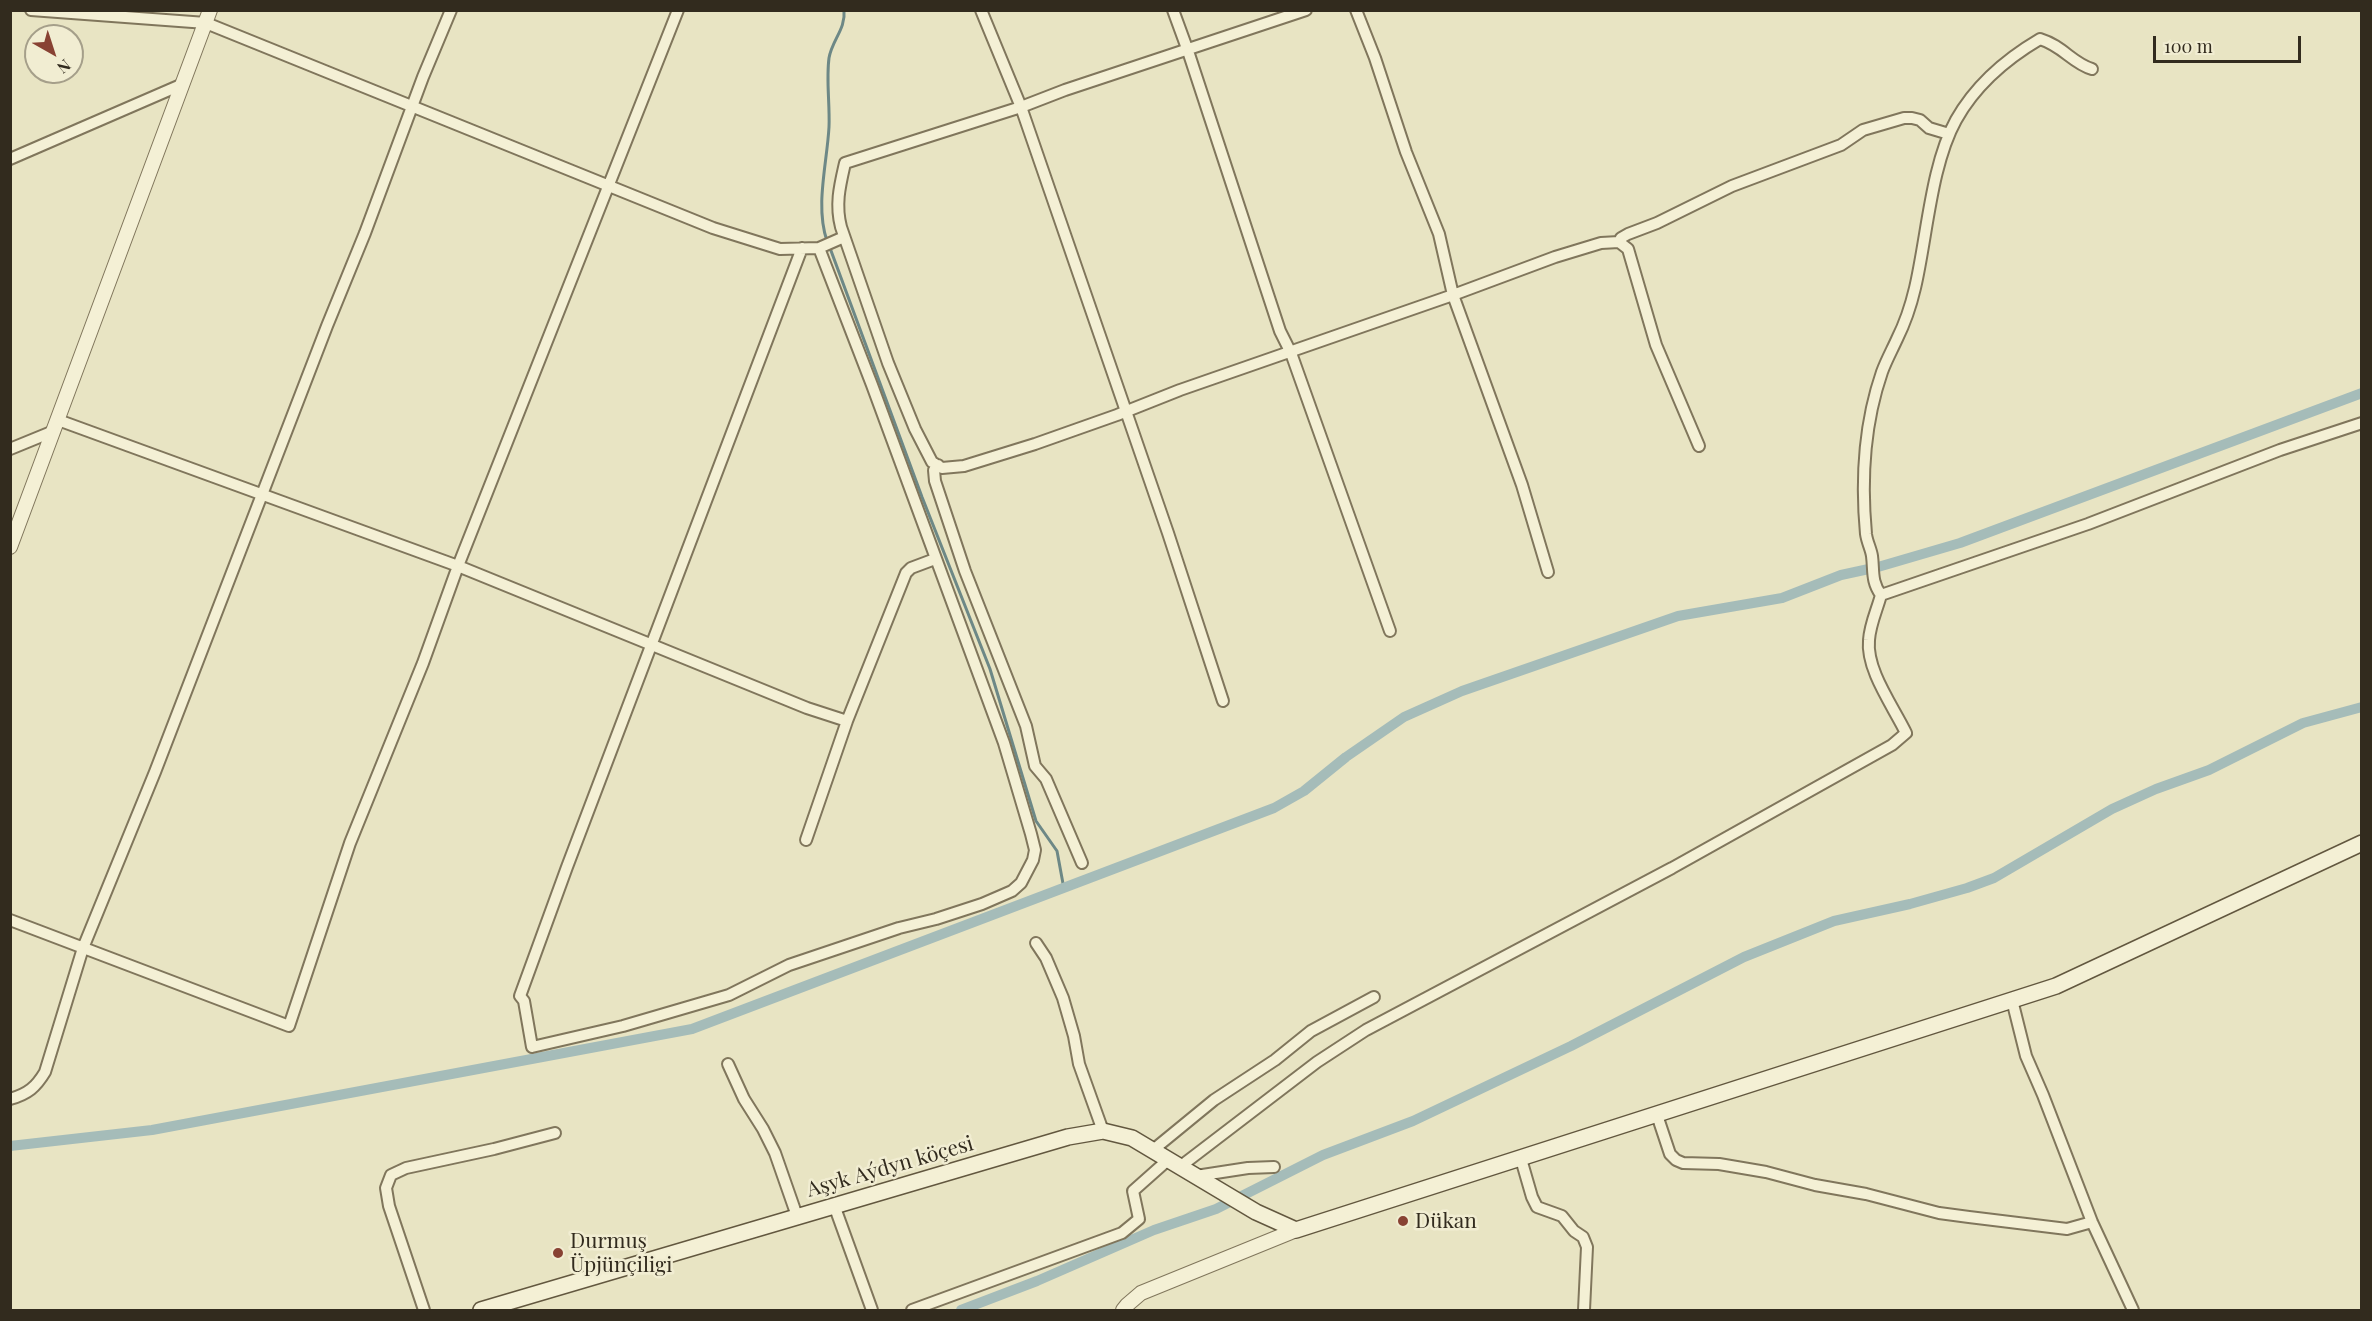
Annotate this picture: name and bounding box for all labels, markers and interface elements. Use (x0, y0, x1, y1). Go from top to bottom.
north arrow (24, 24, 84, 84)
scale bar (2156, 24, 2304, 62)
text: 100 m (2164, 34, 2213, 58)
text: N (53, 55, 75, 79)
street label: Aşyk Aýdyn köçesi (804, 1131, 976, 1203)
place label: Dükan (1415, 1208, 1477, 1234)
marker: Dükan (1396, 1214, 1410, 1228)
place label: Durmuş Üpjünçiligi (570, 1228, 672, 1278)
marker: Durmuş Üpjünçiligi (551, 1246, 565, 1260)

